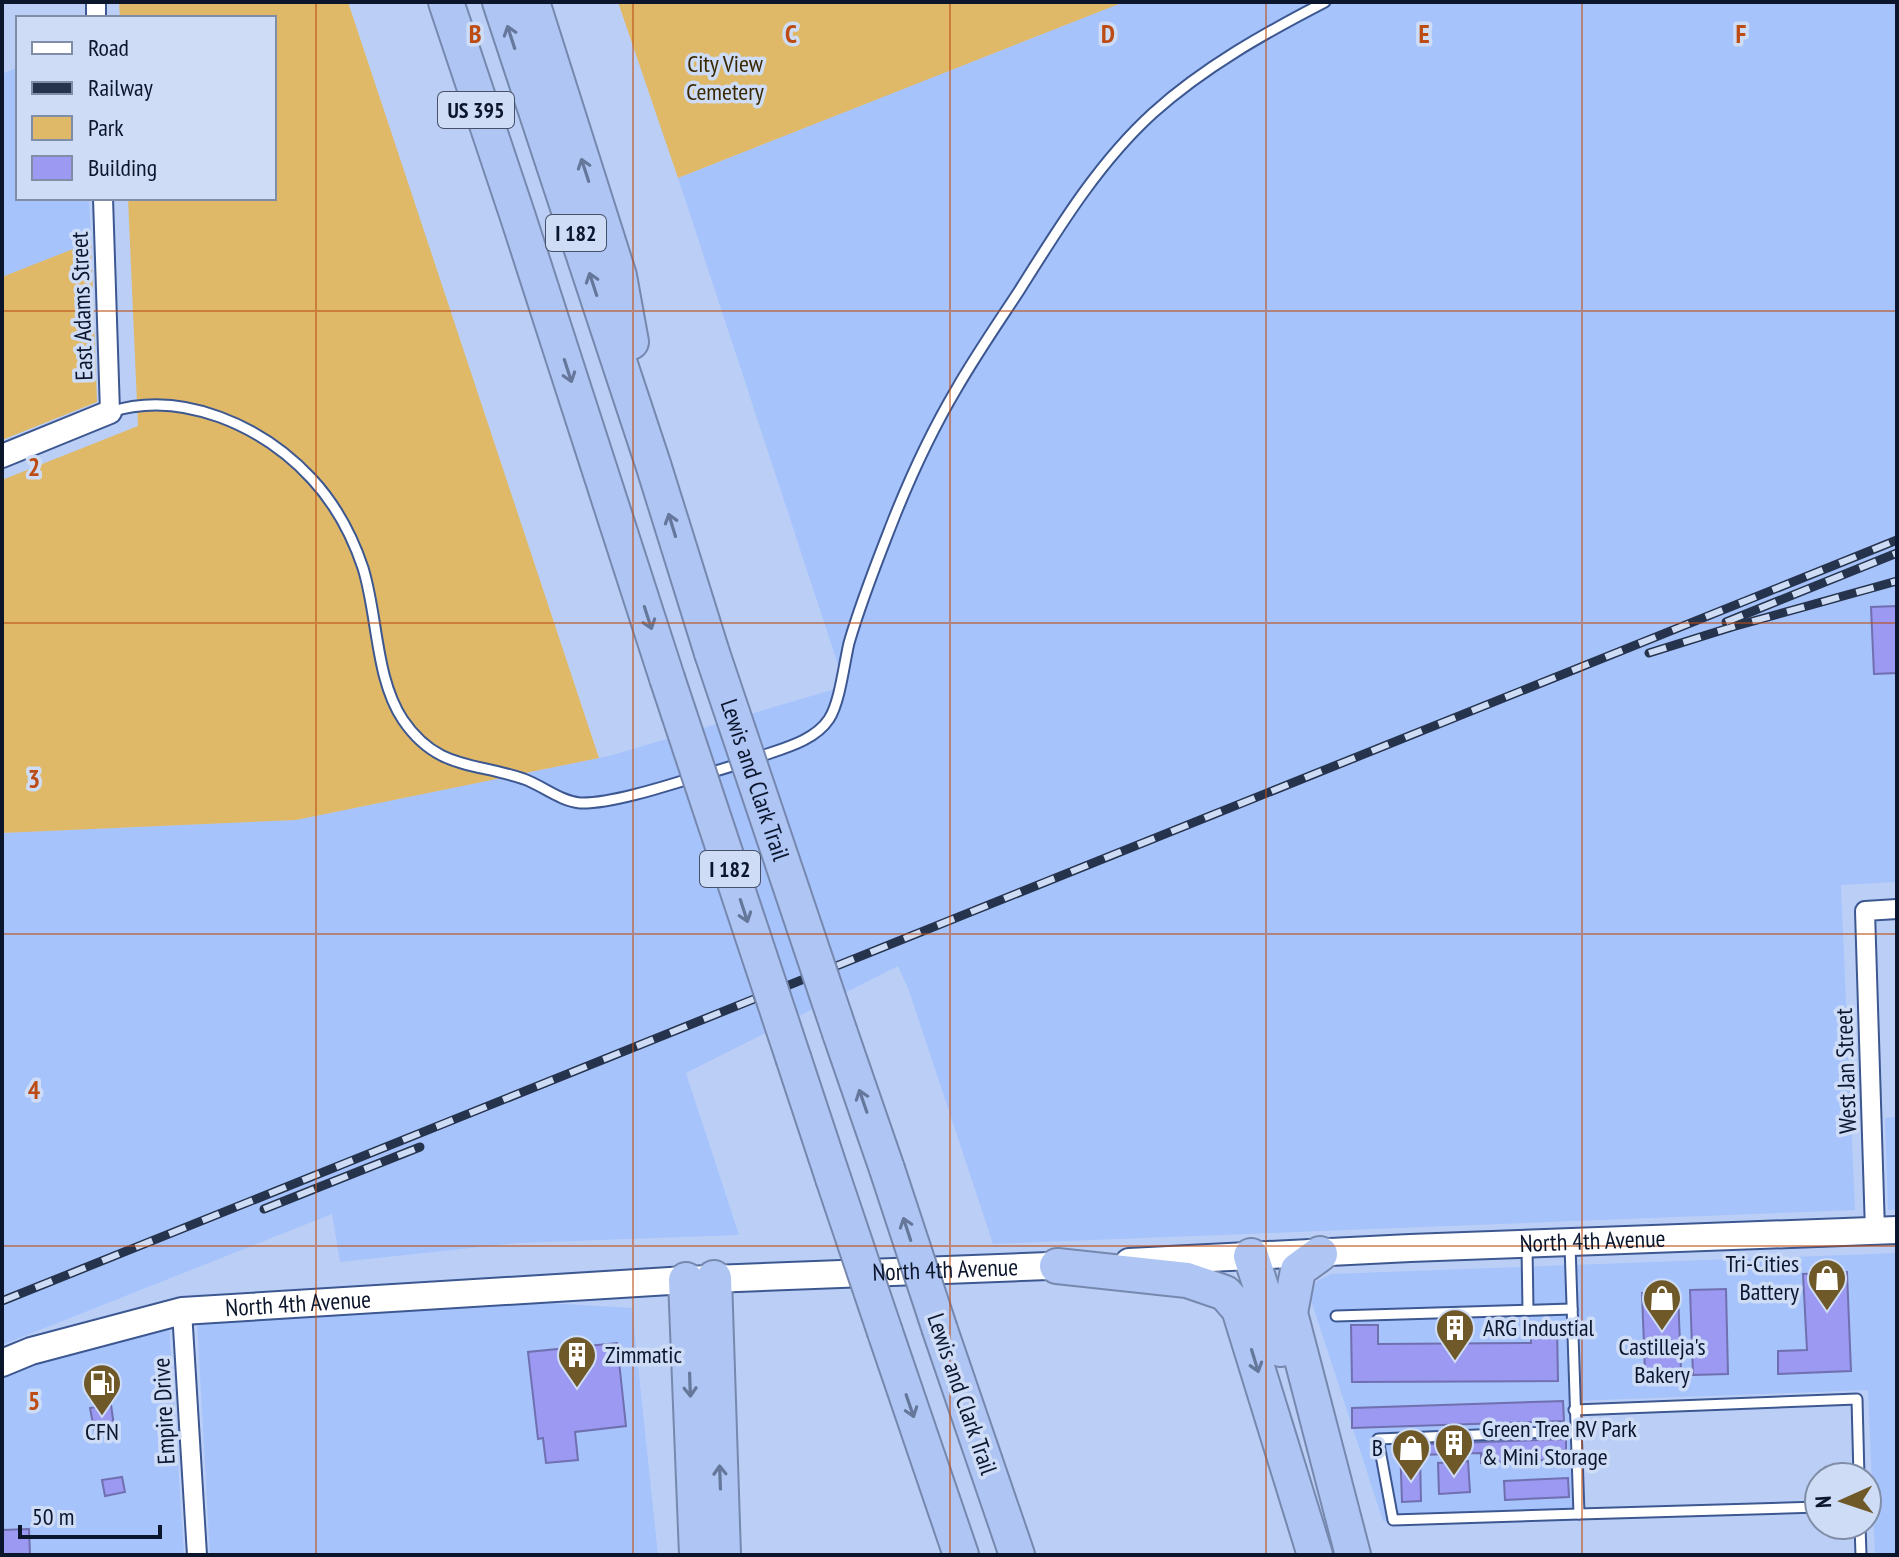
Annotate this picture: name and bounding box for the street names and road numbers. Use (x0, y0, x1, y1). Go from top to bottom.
road number: US 395 (438, 92, 514, 128)
road number: I 182 (546, 215, 606, 251)
street label: East Adams Street (63, 231, 100, 381)
street label: Lewis and Clark Trail (714, 695, 797, 865)
road number: I 182 (700, 851, 760, 887)
street label: West Jan Street (1828, 1007, 1863, 1134)
street label: North 4th Avenue (1519, 1223, 1666, 1259)
street label: North 4th Avenue (872, 1251, 1019, 1288)
street label: North 4th Avenue (224, 1283, 372, 1323)
street label: Lewis and Clark Trail (920, 1309, 1005, 1479)
street label: Empire Drive (145, 1357, 182, 1465)

